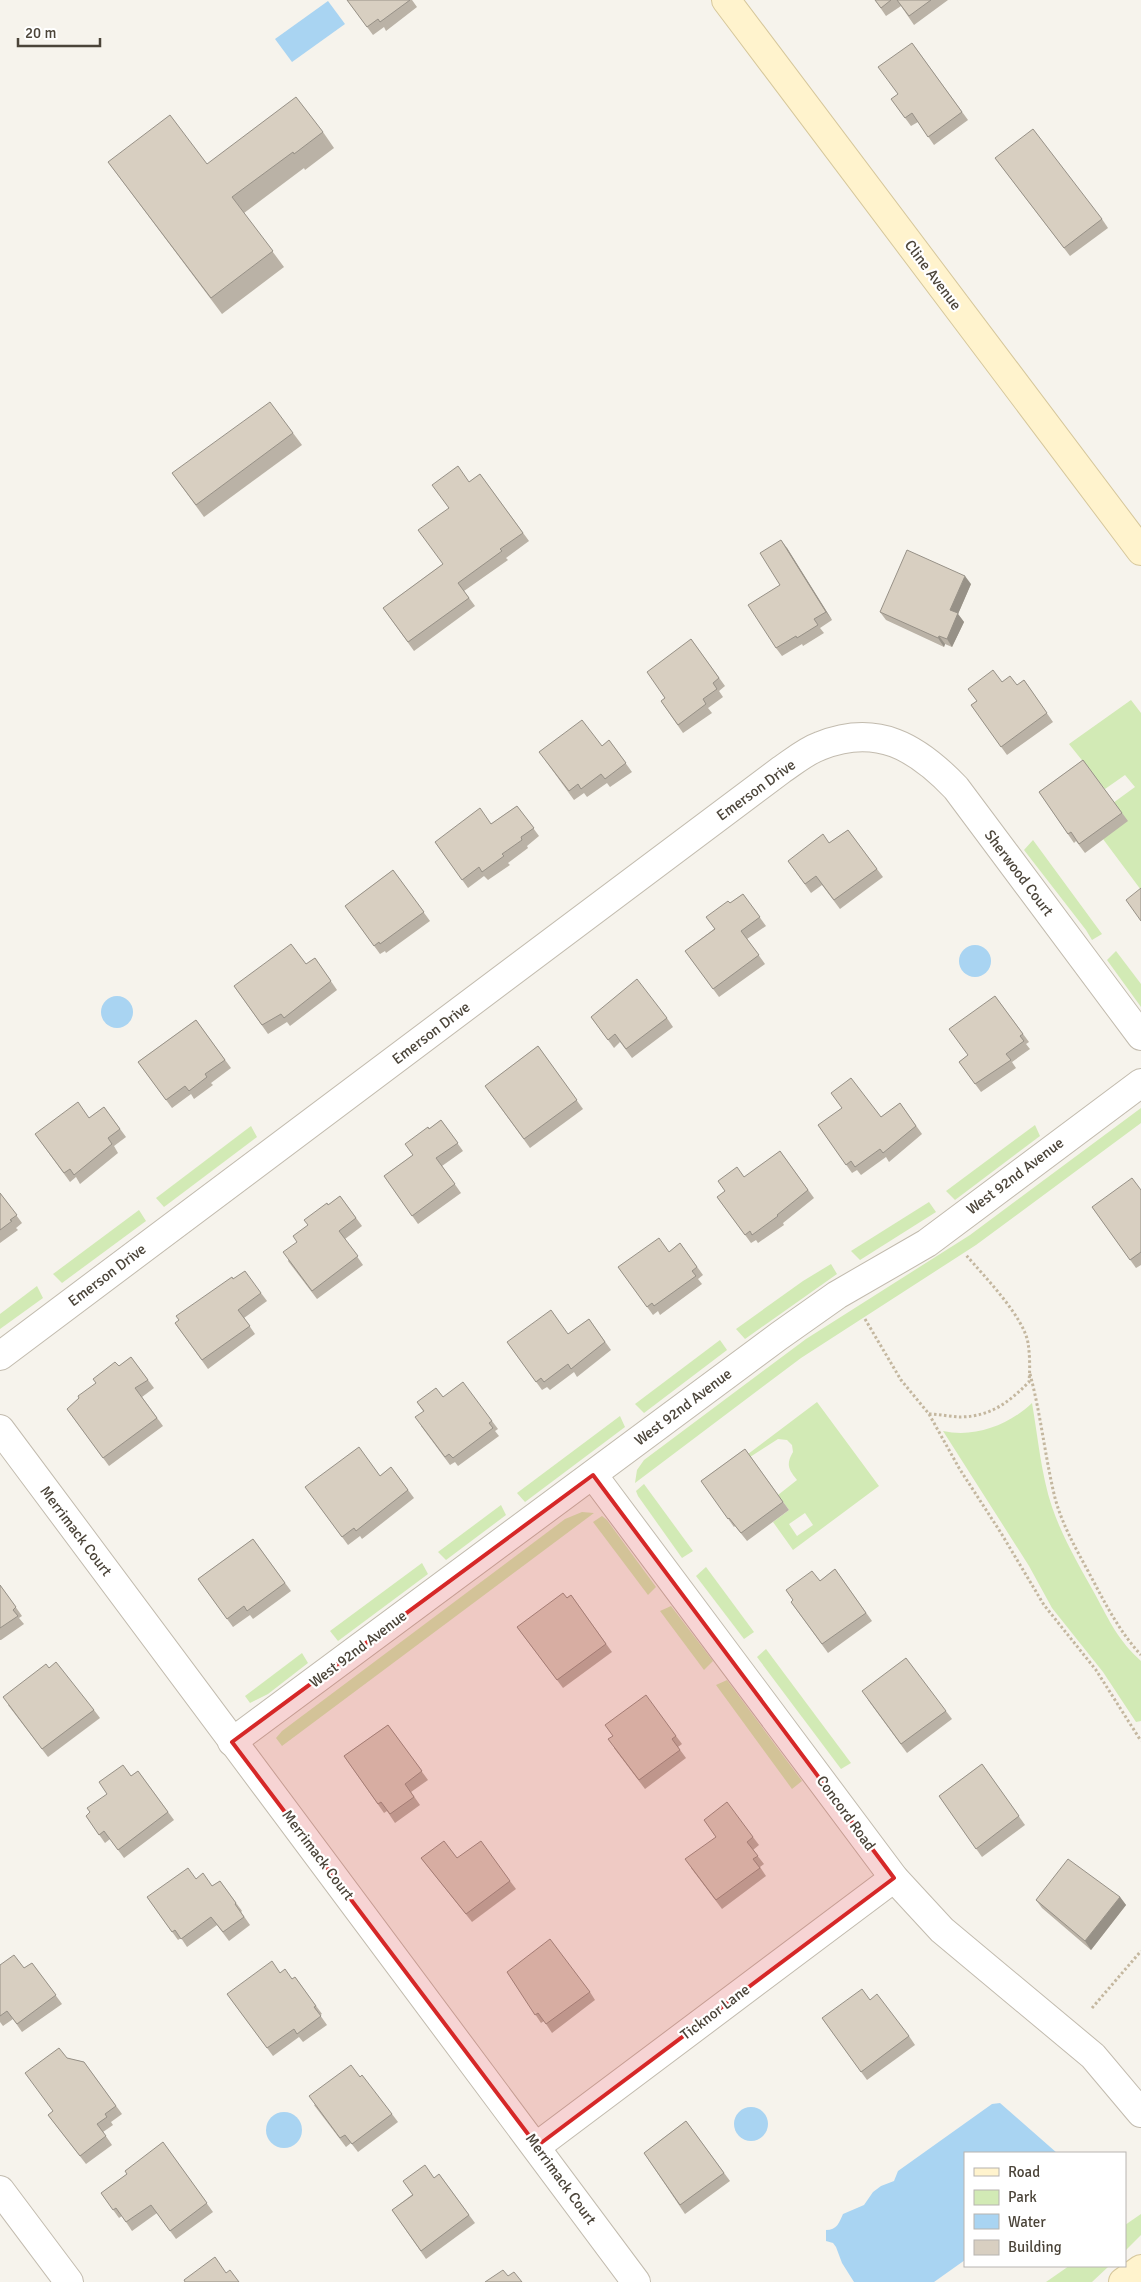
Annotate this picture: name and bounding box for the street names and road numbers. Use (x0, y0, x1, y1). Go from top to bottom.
street label: Cline Avenue (901, 236, 965, 314)
street label: Emerson Drive (713, 755, 799, 825)
street label: Sherwood Court (981, 826, 1057, 920)
street label: Emerson Drive (388, 998, 474, 1068)
street label: West 92nd Avenue (963, 1134, 1067, 1218)
street label: Emerson Drive (64, 1240, 150, 1310)
street label: West 92nd Avenue (631, 1365, 735, 1449)
street label: Merrimack Court (36, 1482, 116, 1580)
street label: West 92nd Avenue (306, 1607, 410, 1691)
street label: Concord Road (813, 1772, 879, 1854)
street label: Merrimack Court (278, 1806, 358, 1904)
street label: Ticknor Lane (677, 1980, 753, 2044)
street label: Merrimack Court (522, 2130, 600, 2228)

